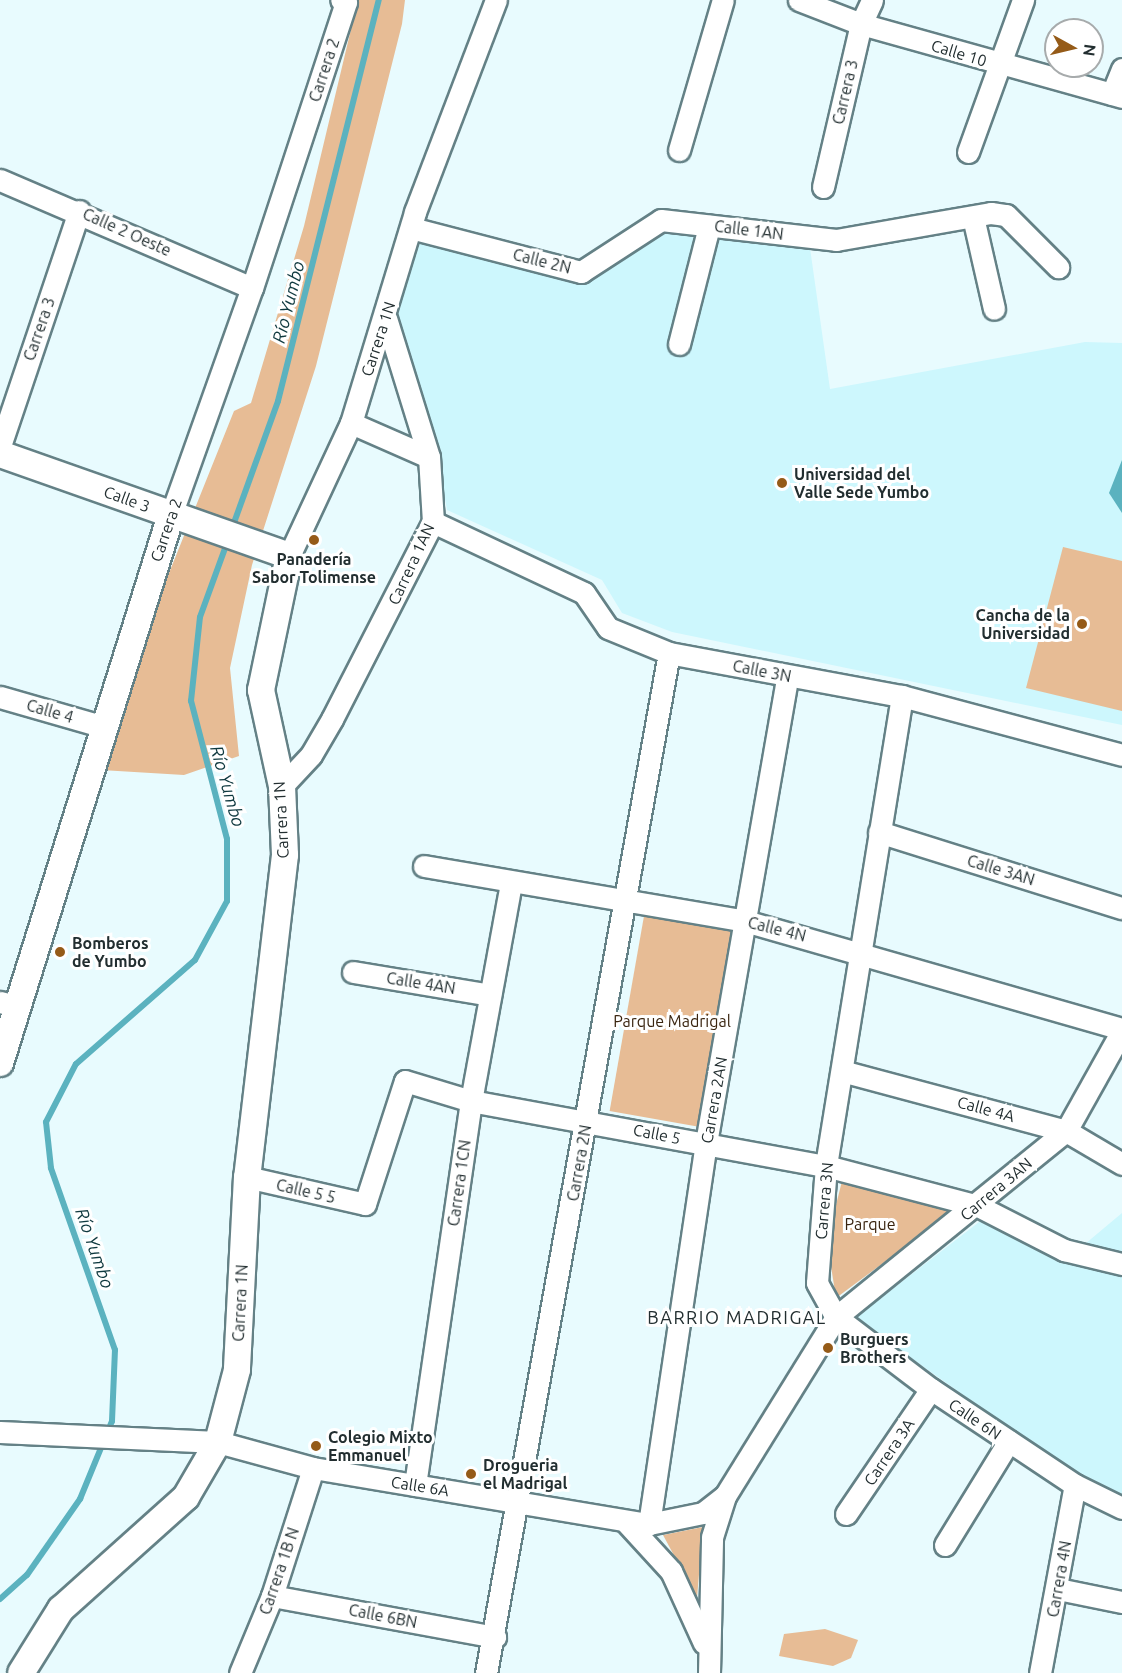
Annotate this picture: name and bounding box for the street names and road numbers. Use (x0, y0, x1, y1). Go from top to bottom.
street label: Calle 10 (929, 35, 989, 71)
street label: Carrera 2 (305, 36, 343, 104)
street label: Carrera 3 (828, 58, 862, 126)
street label: Calle 2 Oeste (80, 204, 174, 260)
street label: Calle 1AN (713, 216, 785, 244)
street label: Calle 2N (511, 245, 573, 277)
street label: Carrera 3 (19, 295, 59, 363)
street label: Carrera 1N (357, 299, 399, 379)
street label: Calle 3 (101, 482, 153, 516)
street label: Carrera 2 (146, 496, 186, 564)
street label: Carrera 1AN (384, 520, 438, 608)
street label: Calle 3N (731, 656, 793, 686)
street label: Calle 4 (24, 695, 76, 727)
street label: Carrera 1N (269, 781, 293, 859)
street label: Calle 3AN (965, 851, 1037, 889)
street label: Calle 4N (746, 913, 808, 945)
street label: Calle 4AN (385, 968, 457, 998)
street label: Carrera 2AN (697, 1055, 731, 1145)
street label: Calle 4A (955, 1092, 1017, 1126)
street label: Calle 5 (632, 1120, 682, 1148)
street label: Carrera 2N (563, 1123, 595, 1203)
street label: Carrera 1CN (443, 1138, 475, 1228)
street label: Carrera 3AN (956, 1153, 1036, 1225)
street label: Carrera 3N (811, 1162, 837, 1240)
street label: Calle 5 5 (274, 1175, 338, 1207)
street label: Carrera 1N (228, 1264, 252, 1342)
street label: Calle 6N (945, 1394, 1005, 1444)
street label: Carrera 3A (860, 1415, 918, 1489)
street label: Calle 6A (390, 1472, 450, 1500)
street label: Carrera 1B N (255, 1525, 303, 1617)
street label: Carrera 4N (1043, 1539, 1075, 1619)
street label: Calle 6BN (347, 1600, 419, 1632)

